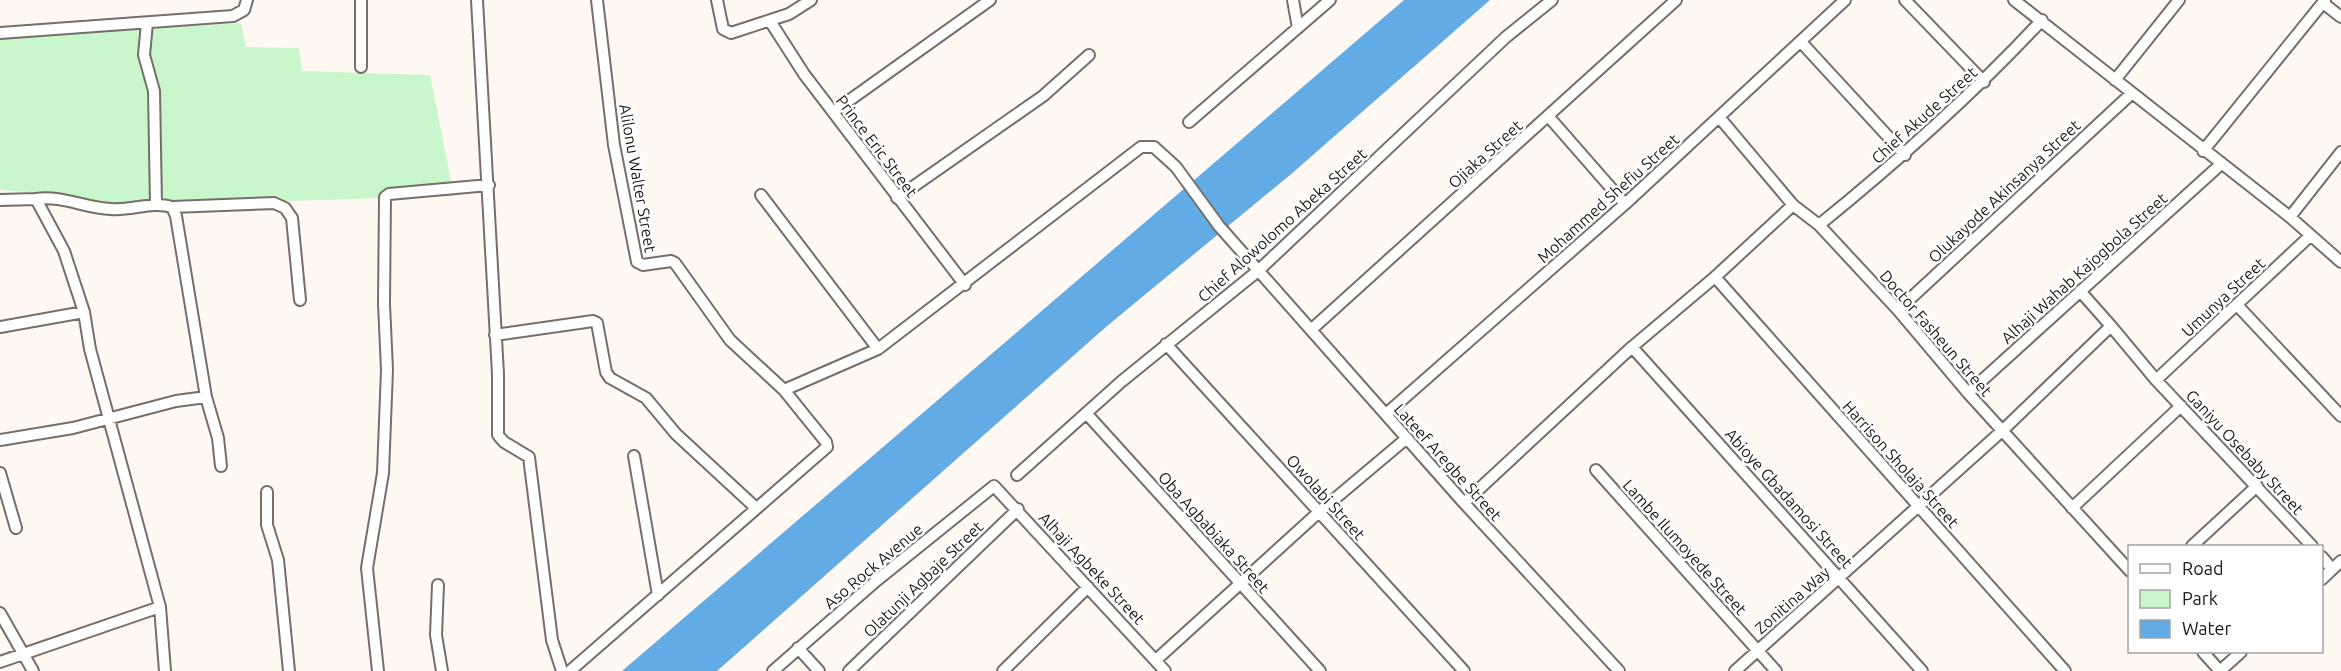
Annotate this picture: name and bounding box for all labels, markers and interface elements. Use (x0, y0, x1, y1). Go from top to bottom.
street label: Chief Akude Street (1868, 62, 1981, 167)
street label: Prince Eric Street (833, 91, 922, 201)
street label: Alilonu Walter Street (616, 102, 660, 254)
street label: Olukayode Akinsanya Street (1924, 115, 2084, 266)
street label: Ojiaka Street (1444, 116, 1526, 192)
street label: Mohammed Shefiu Street (1534, 129, 1683, 266)
street label: Chief Alowolomo Abeka Street (1194, 144, 1371, 306)
street label: Alhaji Wahab Kajogbola Street (1998, 188, 2171, 347)
street label: Umunya Street (2178, 253, 2269, 340)
street label: Doctor Fasheun Street (1876, 266, 1996, 400)
street label: Ganiyu Osebaby Street (2183, 386, 2308, 518)
street label: Harrison Sholaja Street (1839, 397, 1963, 532)
street label: Lateef Aregbe Street (1391, 400, 1506, 525)
street label: Abioye Gbadamosi Street (1722, 425, 1857, 572)
street label: Owolabi Street (1283, 451, 1369, 544)
street label: Oba Agbabiaka Street (1155, 468, 1274, 597)
street label: Lambe Ilumoyede Street (1620, 476, 1751, 619)
street label: Alhaji Agbeke Street (1036, 508, 1149, 628)
street label: Olatunji Agbaje Street (860, 517, 987, 641)
street label: Aso Rock Avenue (820, 520, 926, 612)
legend (2128, 545, 2323, 653)
text: Road (2182, 558, 2224, 578)
street label: Zonitina Way (1751, 563, 1833, 637)
text: Park (2182, 588, 2218, 608)
text: Water (2182, 618, 2232, 638)

